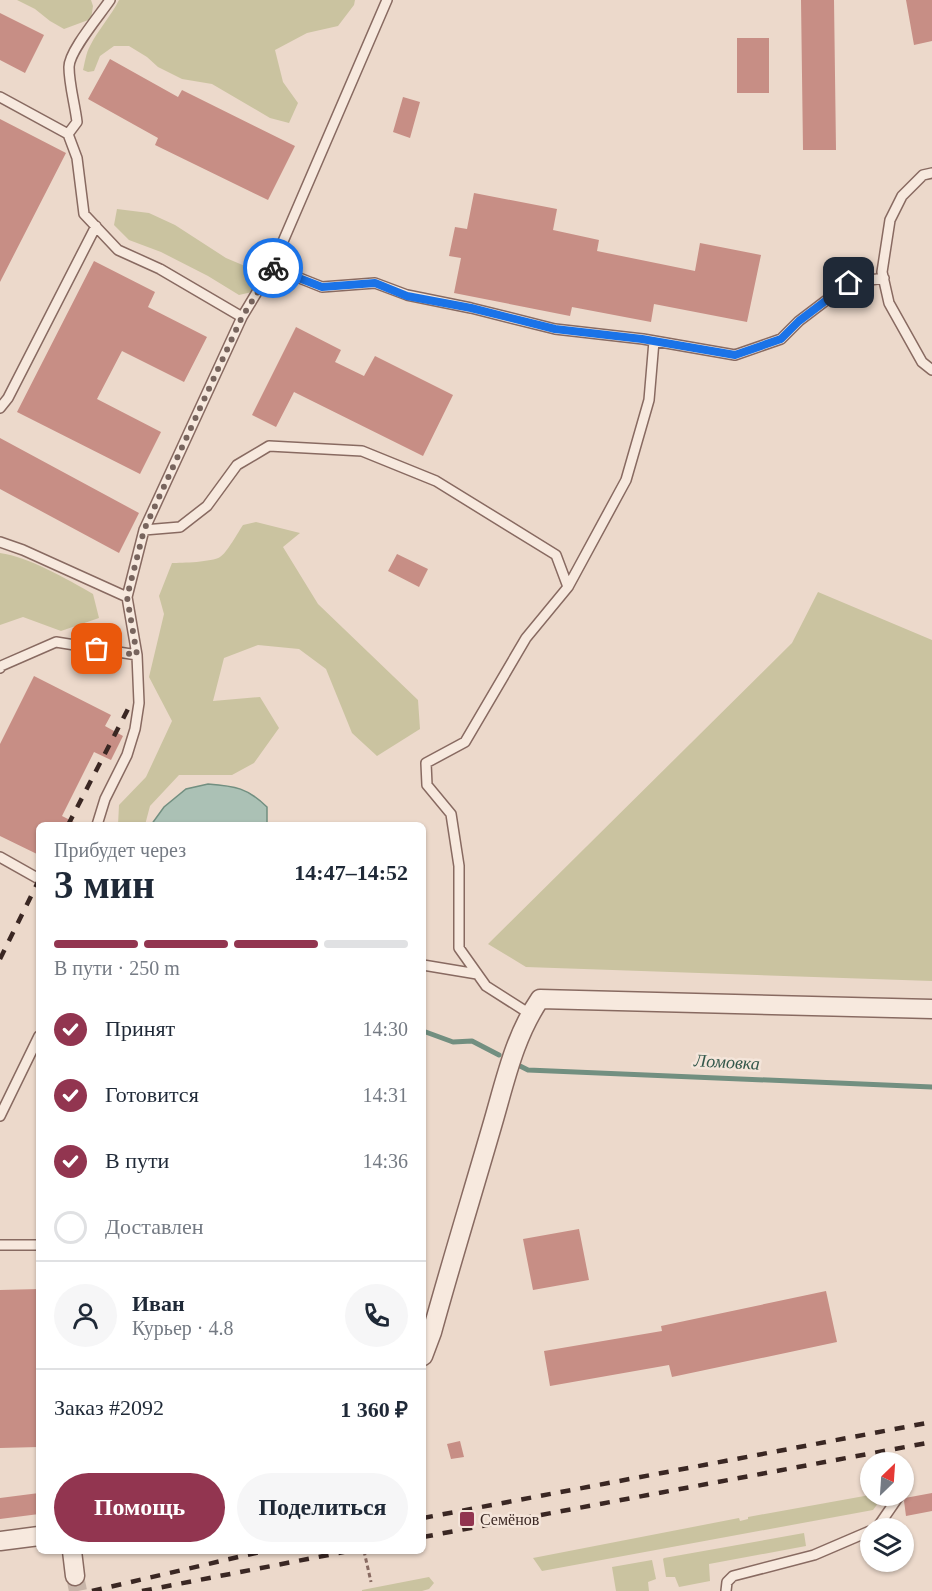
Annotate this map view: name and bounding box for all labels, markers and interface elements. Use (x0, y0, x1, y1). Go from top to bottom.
courier (243, 238, 303, 298)
icon: bike (257, 252, 290, 285)
pin (823, 257, 874, 308)
icon: home (832, 266, 865, 299)
pin (71, 623, 122, 674)
icon: bag (80, 632, 113, 665)
text: Прибудет через (54, 839, 186, 861)
text: 14:47–14:52 (294, 860, 408, 885)
text: 3 мин (54, 863, 155, 906)
text: В пути · 250 m (54, 957, 180, 979)
icon: check (54, 1013, 87, 1046)
text: Принят (105, 1016, 175, 1041)
text: 14:30 (362, 1018, 408, 1040)
water label: Ломовка (693, 1050, 760, 1074)
icon: check (54, 1079, 87, 1112)
text: Готовится (105, 1082, 199, 1107)
text: 14:31 (362, 1084, 408, 1106)
icon: check (54, 1145, 87, 1178)
text: В пути (105, 1148, 169, 1173)
text: 14:36 (362, 1150, 408, 1172)
text: Доставлен (105, 1214, 204, 1239)
button: person (54, 1284, 117, 1347)
button: phone (345, 1284, 408, 1347)
text: Иван (132, 1291, 185, 1316)
text: Курьер · 4.8 (132, 1317, 234, 1339)
text: Заказ #2092 (54, 1395, 164, 1420)
text: 1 360 ₽ (340, 1397, 408, 1422)
north arrow (860, 1452, 914, 1506)
map controls (860, 1452, 914, 1572)
button: Помощь (54, 1473, 225, 1542)
button: Поделиться (237, 1473, 408, 1542)
marker: Семёнов (458, 1510, 476, 1528)
place label: Семёнов (480, 1511, 540, 1528)
button: layers (860, 1518, 914, 1572)

